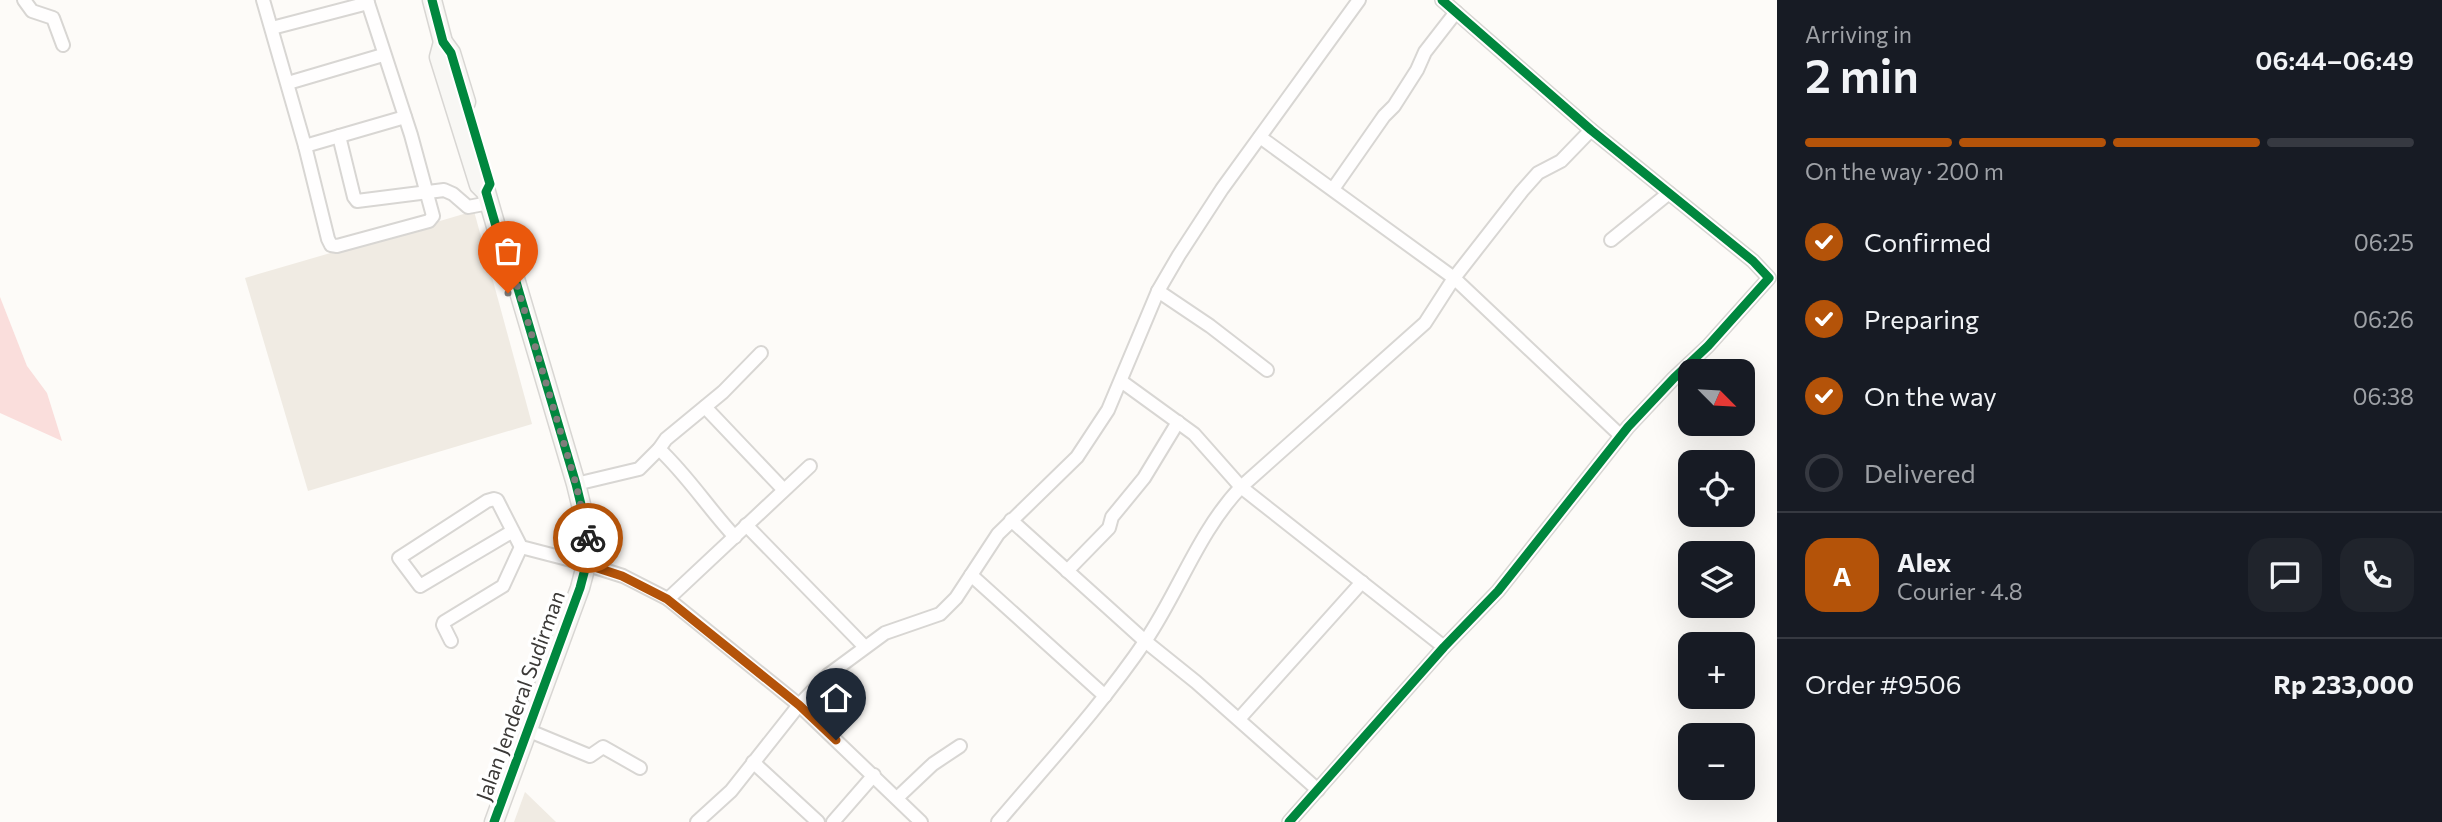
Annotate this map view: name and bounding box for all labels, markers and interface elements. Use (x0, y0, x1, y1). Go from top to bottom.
text: Arriving in (1805, 20, 1912, 48)
text: 06:44–06:49 (2255, 44, 2414, 75)
text: 2 min (1805, 46, 1919, 102)
text: On the way · 200 m (1805, 157, 2004, 185)
pin (478, 221, 538, 293)
icon: check (1805, 223, 1843, 261)
text: Confirmed (1864, 226, 1991, 257)
text: 06:25 (2354, 228, 2414, 256)
icon: bag (489, 232, 527, 270)
icon: check (1805, 300, 1843, 338)
text: Preparing (1864, 303, 1979, 334)
text: 06:26 (2353, 305, 2414, 333)
north arrow (1678, 359, 1755, 436)
map controls (1678, 359, 1755, 800)
icon: check (1805, 377, 1843, 415)
text: On the way (1864, 380, 1997, 411)
text: 06:38 (2353, 382, 2414, 410)
button: locate (1678, 450, 1755, 527)
text: Delivered (1864, 457, 1975, 488)
courier (553, 503, 623, 573)
icon: bike (569, 519, 607, 557)
button: chat (2248, 538, 2322, 612)
button: phone (2340, 538, 2414, 612)
button: layers (1678, 541, 1755, 618)
text: Alex (1897, 546, 1951, 577)
text: A (1833, 560, 1851, 591)
text: Courier · 4.8 (1897, 577, 2023, 605)
street label: Jalan Jenderal Sudirman (470, 587, 569, 804)
button: + (1678, 632, 1755, 709)
pin (806, 668, 866, 740)
text: Order #9506 (1805, 668, 1962, 699)
text: Rp 233,000 (2273, 668, 2414, 699)
icon: home (817, 679, 855, 717)
button: − (1678, 723, 1755, 800)

